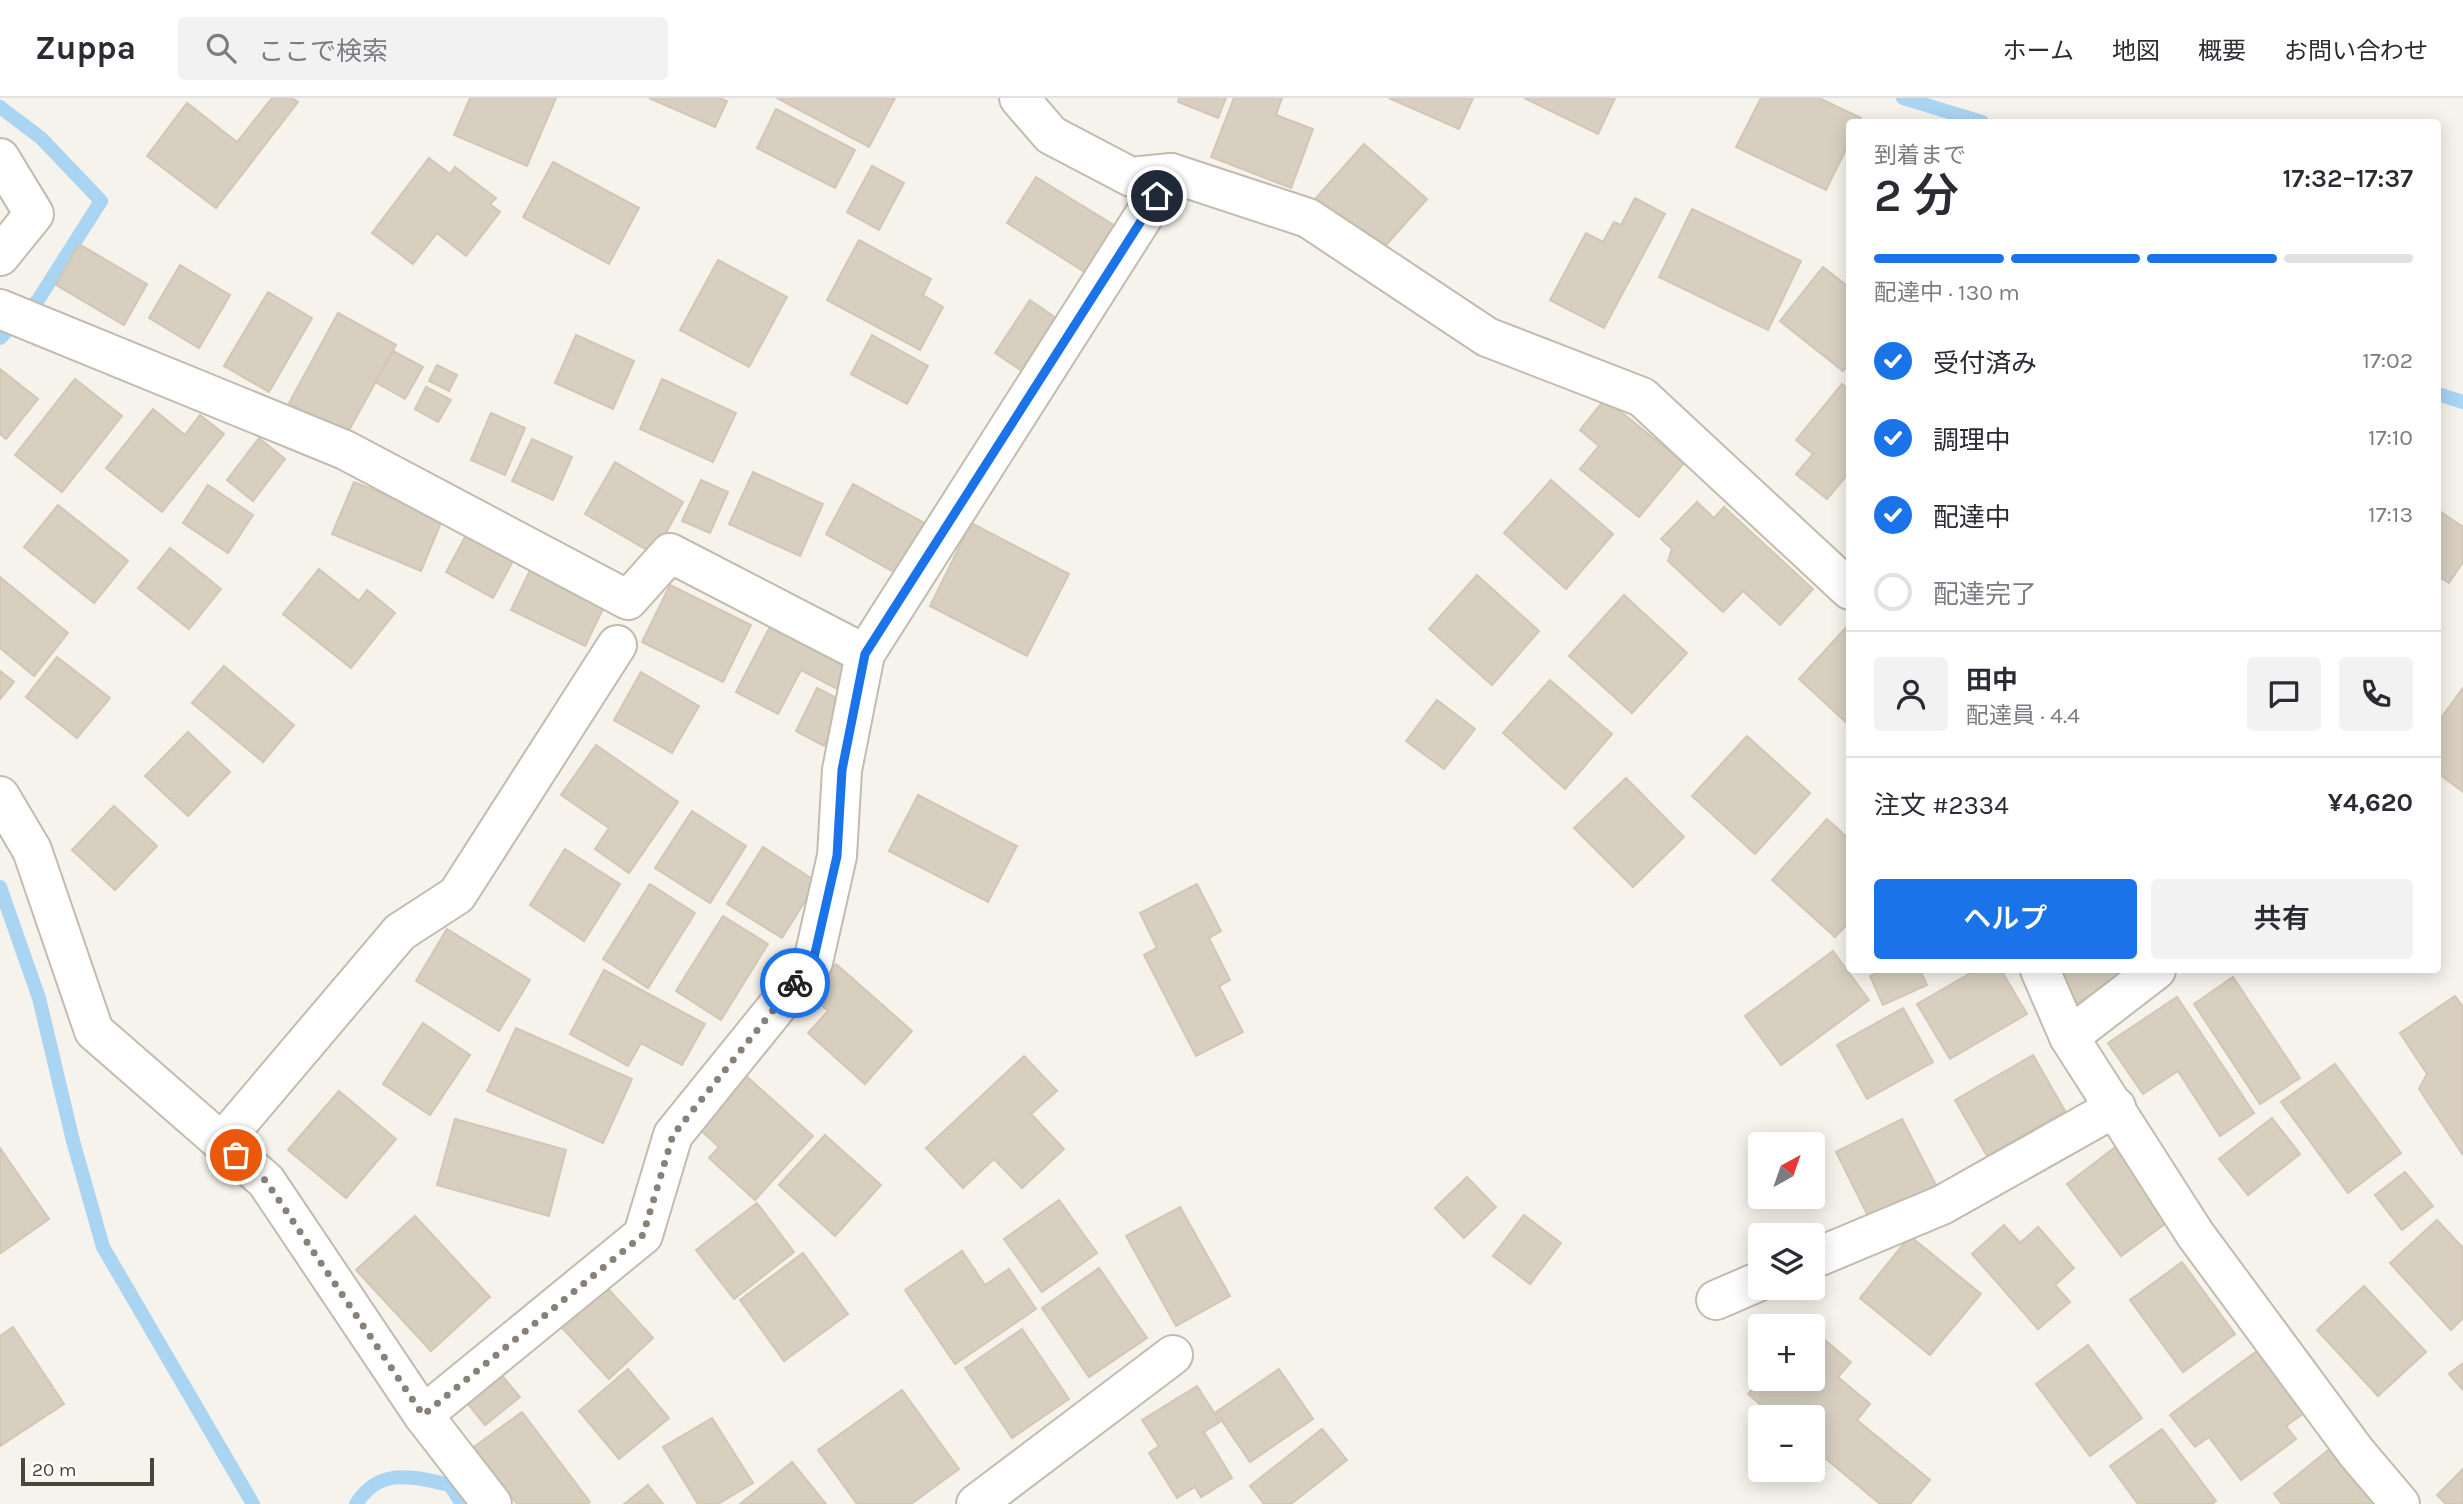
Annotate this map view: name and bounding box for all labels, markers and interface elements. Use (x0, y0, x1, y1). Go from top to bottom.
search box (178, 17, 668, 80)
text: Zuppa (35, 29, 136, 67)
icon: search (202, 29, 240, 67)
text: ここで検索 (258, 36, 388, 67)
text: ホーム (2003, 37, 2074, 65)
text: 地図 (2112, 37, 2160, 65)
text: 概要 (2198, 37, 2246, 65)
text: お問い合わせ (2284, 37, 2428, 65)
text: 到着まで (1874, 142, 1966, 169)
text: 17:32–17:37 (2282, 163, 2413, 194)
pin (1127, 166, 1187, 226)
text: 2 分 (1874, 169, 1959, 223)
icon: home (1138, 177, 1176, 215)
text: 配達中 · 130 m (1874, 279, 2020, 306)
icon: check (1874, 342, 1912, 380)
text: 17:02 (2362, 347, 2413, 374)
text: 受付済み (1933, 348, 2037, 379)
icon: check (1874, 419, 1912, 457)
text: 17:10 (2368, 424, 2413, 451)
text: 調理中 (1933, 425, 2011, 456)
icon: check (1874, 496, 1912, 534)
text: 17:13 (2368, 501, 2413, 528)
text: 配達中 (1933, 502, 2011, 533)
text: 配達完了 (1933, 579, 2037, 610)
button: person (1874, 657, 1948, 731)
button: chat (2247, 657, 2321, 731)
button: phone (2339, 657, 2413, 731)
text: 田中 (1966, 665, 2018, 696)
text: 配達員 · 4.4 (1966, 702, 2080, 729)
text: ¥4,620 (2328, 787, 2413, 818)
text: 注文 #2334 (1874, 790, 2009, 821)
button: ヘルプ (1874, 879, 2137, 959)
button: 共有 (2151, 879, 2413, 959)
courier (760, 948, 830, 1018)
icon: bike (776, 964, 814, 1002)
pin (206, 1125, 266, 1185)
north arrow (1748, 1132, 1825, 1209)
map controls (1748, 1132, 1825, 1482)
icon: bag (217, 1136, 255, 1174)
button: layers (1748, 1223, 1825, 1300)
button: + (1748, 1314, 1825, 1391)
button: − (1748, 1405, 1825, 1482)
scale bar (21, 1455, 154, 1487)
text: 20 m (32, 1459, 77, 1481)

